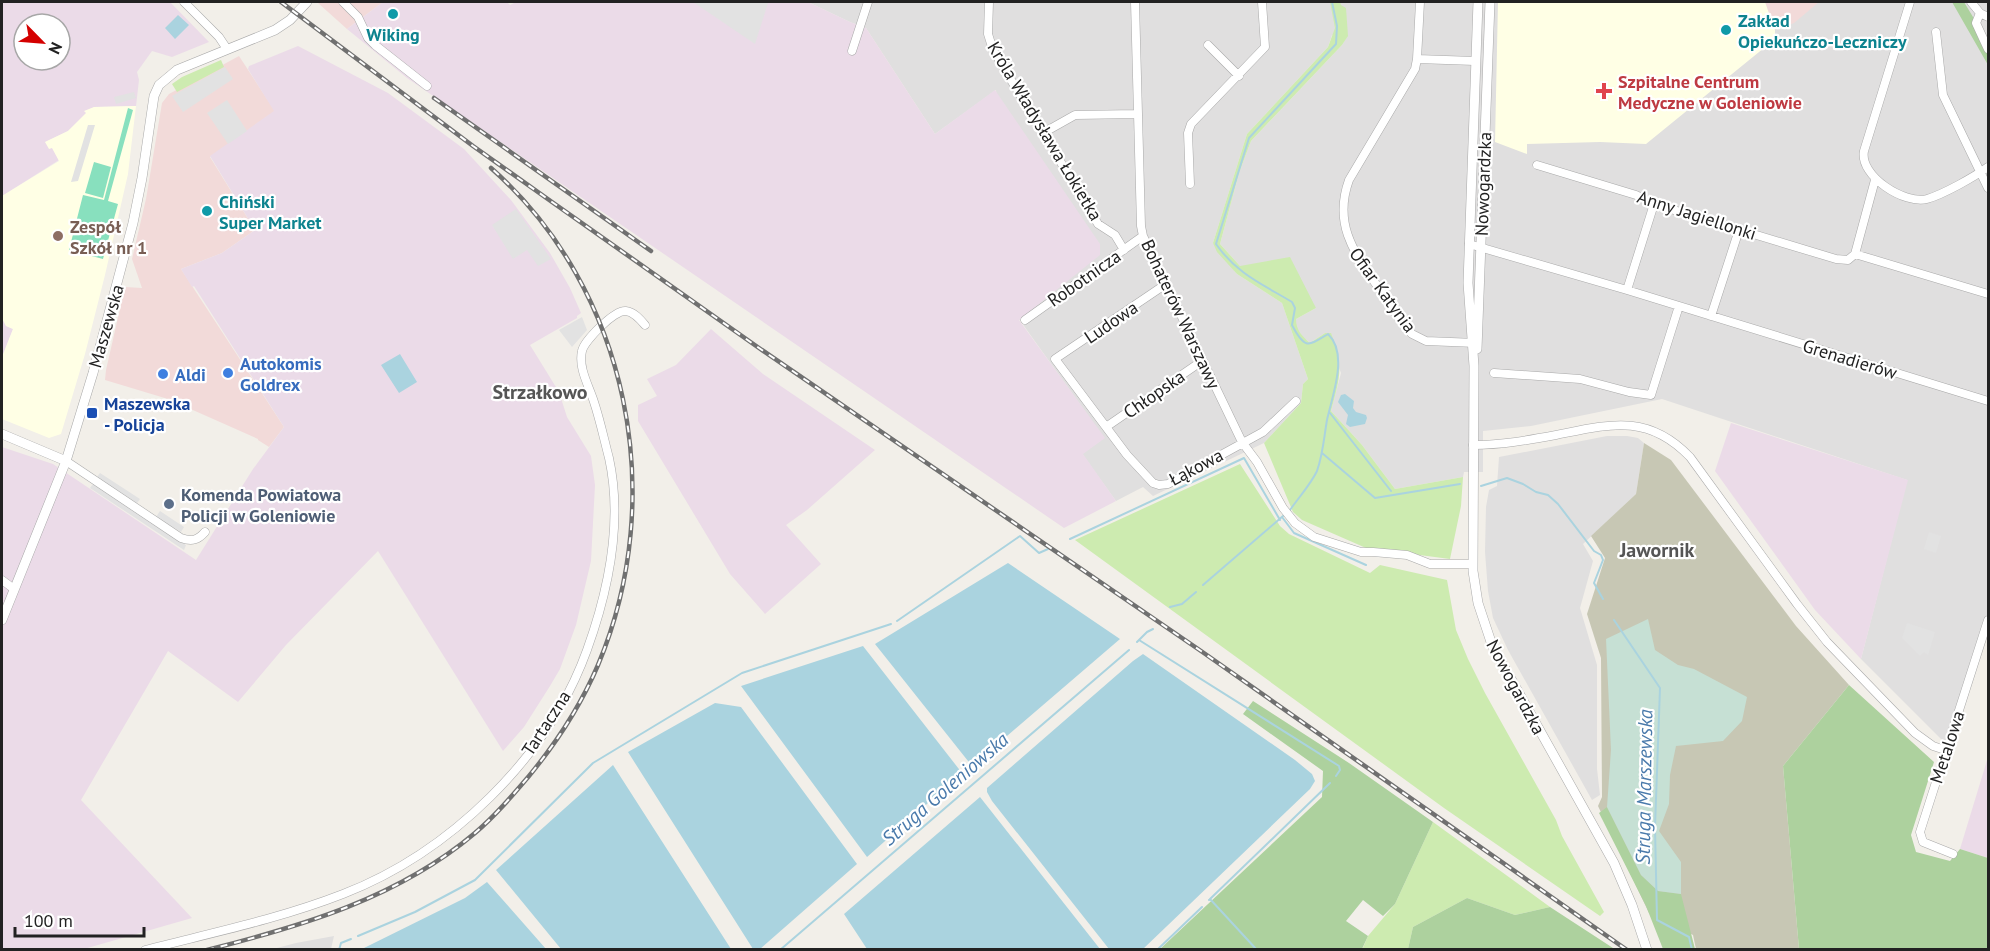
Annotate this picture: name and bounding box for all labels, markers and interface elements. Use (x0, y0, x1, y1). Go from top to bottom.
marker: Wiking (386, 7, 400, 21)
place label: Zakład Opiekuńczo-Leczniczy (1738, 9, 1907, 53)
north arrow (12, 12, 72, 72)
place label: Wiking (366, 23, 420, 46)
marker: Zakład Opiekuńczo-Leczniczy (1719, 23, 1733, 37)
street label: Króla Władysława Łokietka (982, 37, 1108, 225)
text: N (44, 39, 67, 57)
place label: Szpitalne Centrum Medyczne w Goleniowie (1618, 70, 1802, 114)
marker: Szpitalne Centrum Medyczne w Goleniowie (1595, 82, 1613, 100)
street label: Nowogardzka (1470, 132, 1496, 236)
street label: Anny Jagiellonki (1634, 185, 1760, 245)
place label: Chiński Super Market (219, 190, 322, 234)
marker: Chiński Super Market (200, 204, 214, 218)
place label: Zespół Szkół nr 1 (70, 215, 147, 259)
marker: Zespół Szkół nr 1 (51, 229, 65, 243)
street label: Bohaterów Warszawy (1136, 236, 1226, 393)
street label: Ofiar Katynia (1344, 243, 1422, 337)
street label: Robotnicza (1043, 244, 1125, 312)
street label: Maszewska (83, 282, 129, 370)
street label: Ludowa (1080, 296, 1142, 348)
street label: Grenadierów (1800, 334, 1901, 384)
place label: Autokomis Goldrex (240, 352, 322, 396)
place label: Aldi (175, 363, 206, 386)
street label: Chłopska (1119, 365, 1189, 423)
marker: Autokomis Goldrex (221, 366, 235, 380)
marker: Aldi (156, 367, 170, 381)
district label: Strzałkowo (492, 379, 588, 405)
place label: Maszewska - Policja (104, 392, 190, 436)
marker: Maszewska - Policja (85, 406, 99, 420)
street label: Łąkowa (1165, 443, 1227, 491)
place label: Komenda Powiatowa Policji w Goleniowie (181, 483, 341, 527)
marker: Komenda Powiatowa Policji w Goleniowie (162, 497, 176, 511)
district label: Jawornik (1619, 537, 1695, 563)
street label: Nowogardzka (1481, 636, 1551, 738)
street label: Tartaczna (516, 686, 576, 760)
street label: Metalowa (1924, 708, 1970, 786)
water label: Struga Marszewska (1630, 709, 1658, 865)
water label: Struga Goleniowska (876, 727, 1014, 851)
scale bar (15, 900, 144, 938)
text: 100 m (24, 909, 73, 932)

